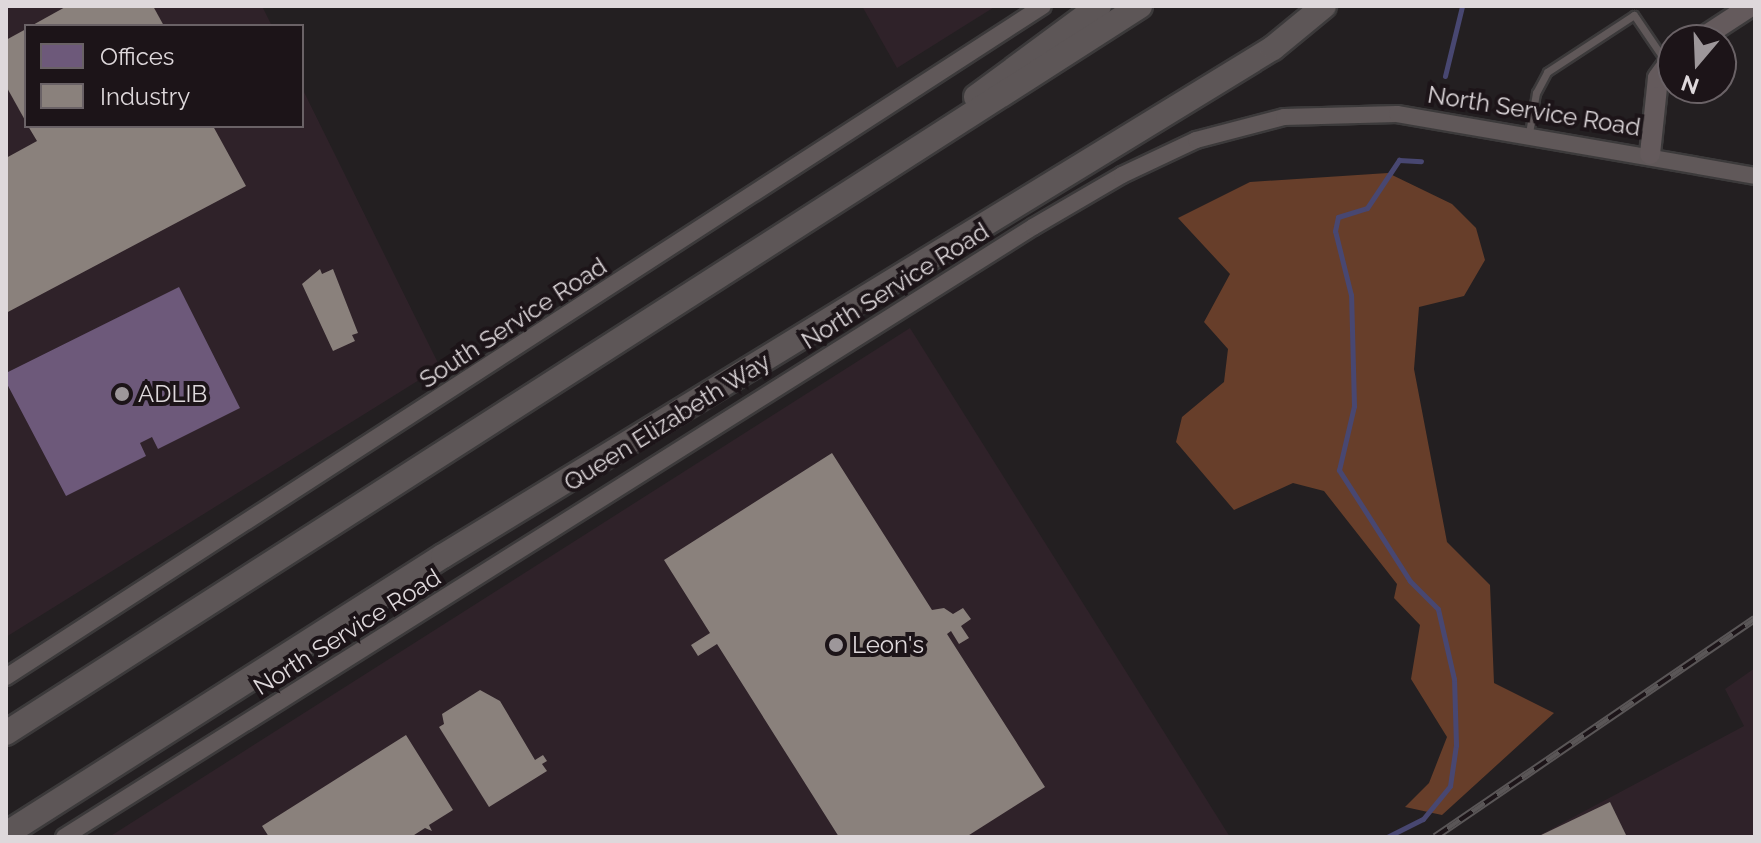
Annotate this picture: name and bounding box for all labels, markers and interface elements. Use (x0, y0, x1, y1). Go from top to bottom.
legend (24, 24, 304, 128)
north arrow (1657, 24, 1737, 104)
text: Offices (100, 42, 174, 71)
text: N (1678, 70, 1702, 100)
street label: North Service Road (1426, 80, 1642, 142)
text: Industry (100, 82, 190, 111)
street label: North Service Road (796, 217, 994, 355)
street label: South Service Road (414, 252, 612, 394)
street label: Queen Elizabeth Way (558, 347, 776, 497)
place label: ADLIB (138, 380, 207, 408)
marker: ADLIB (113, 385, 131, 403)
street label: North Service Road (248, 563, 446, 701)
place label: Leon's (852, 631, 924, 659)
marker: Leon's (827, 636, 845, 654)

